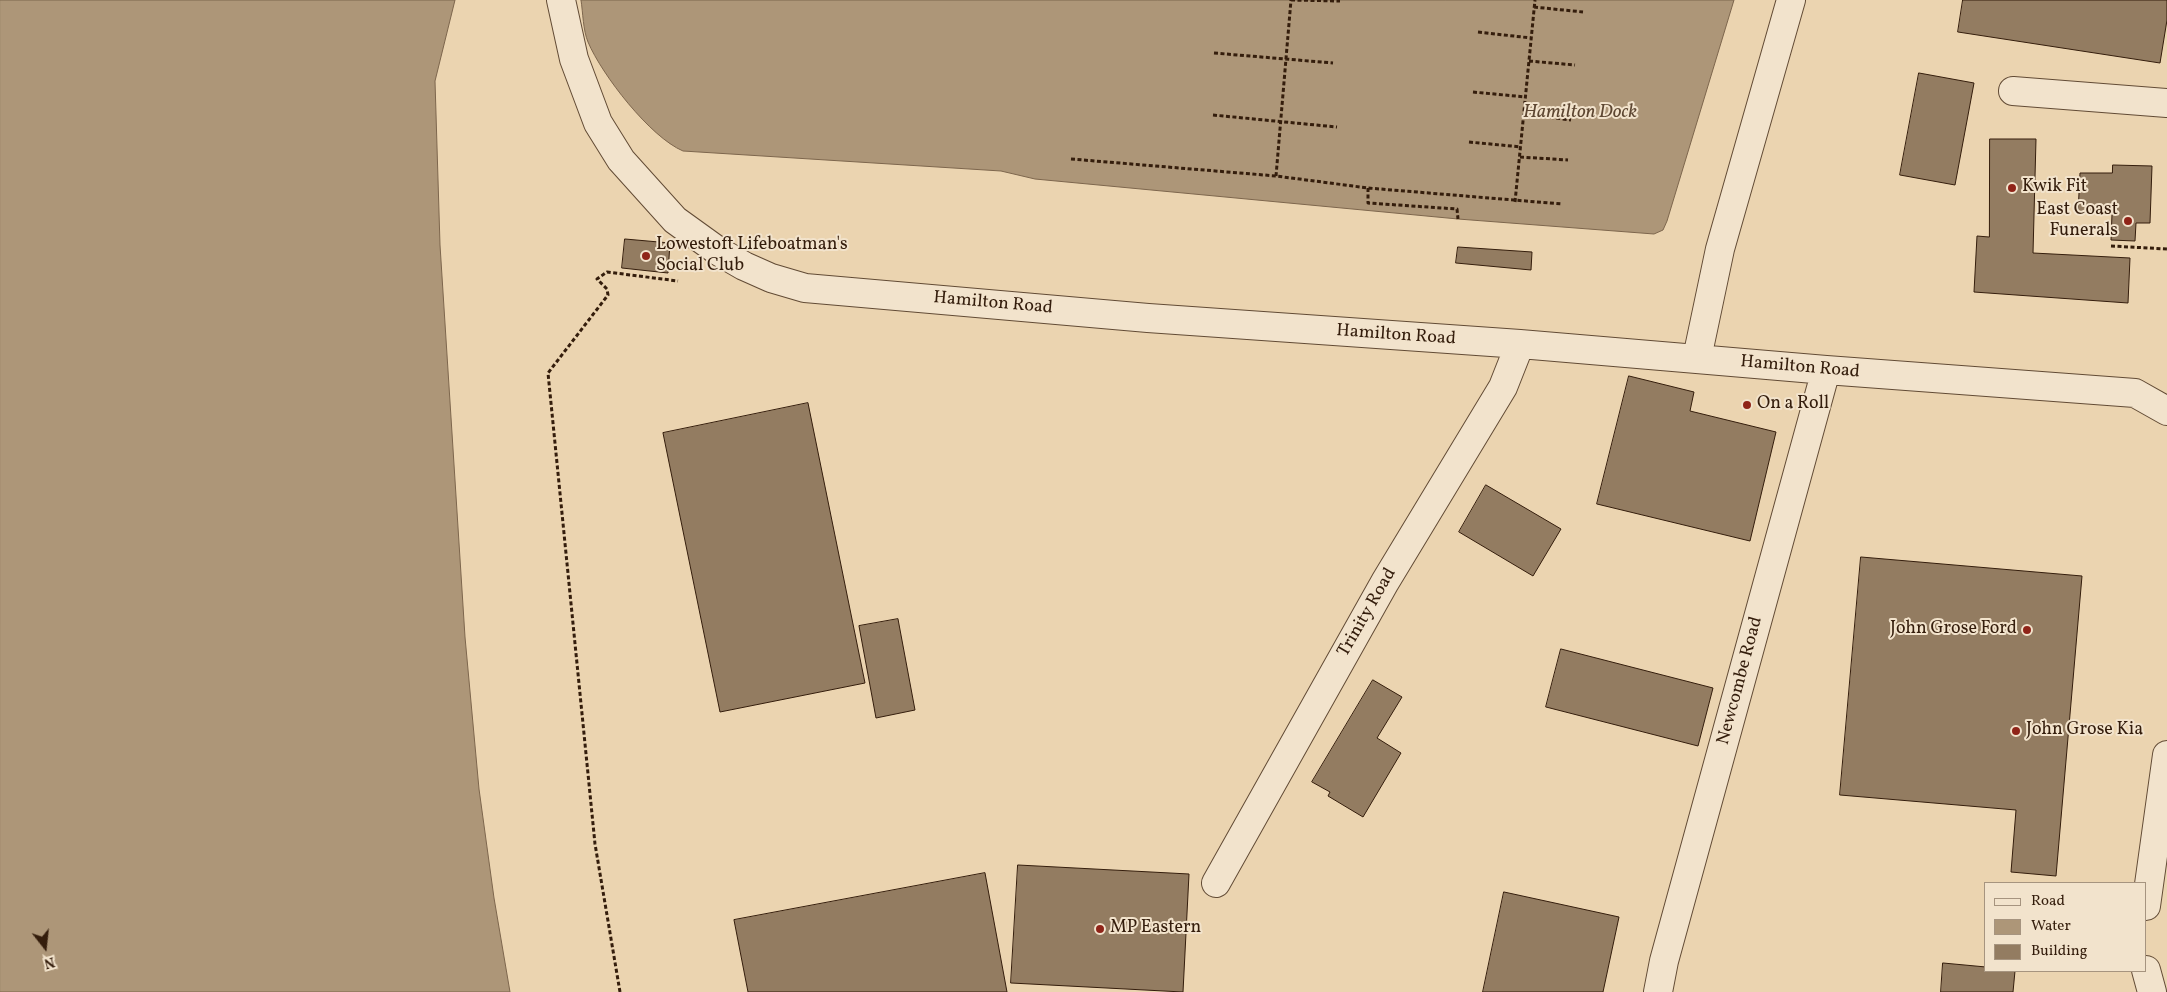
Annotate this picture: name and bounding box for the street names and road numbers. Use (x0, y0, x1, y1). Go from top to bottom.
street label: Hamilton Road (932, 288, 1054, 320)
street label: Hamilton Road (1335, 321, 1457, 351)
street label: Hamilton Road (1739, 352, 1861, 384)
street label: Trinity Road (1334, 565, 1402, 661)
street label: Newcombe Road (1714, 615, 1768, 747)

